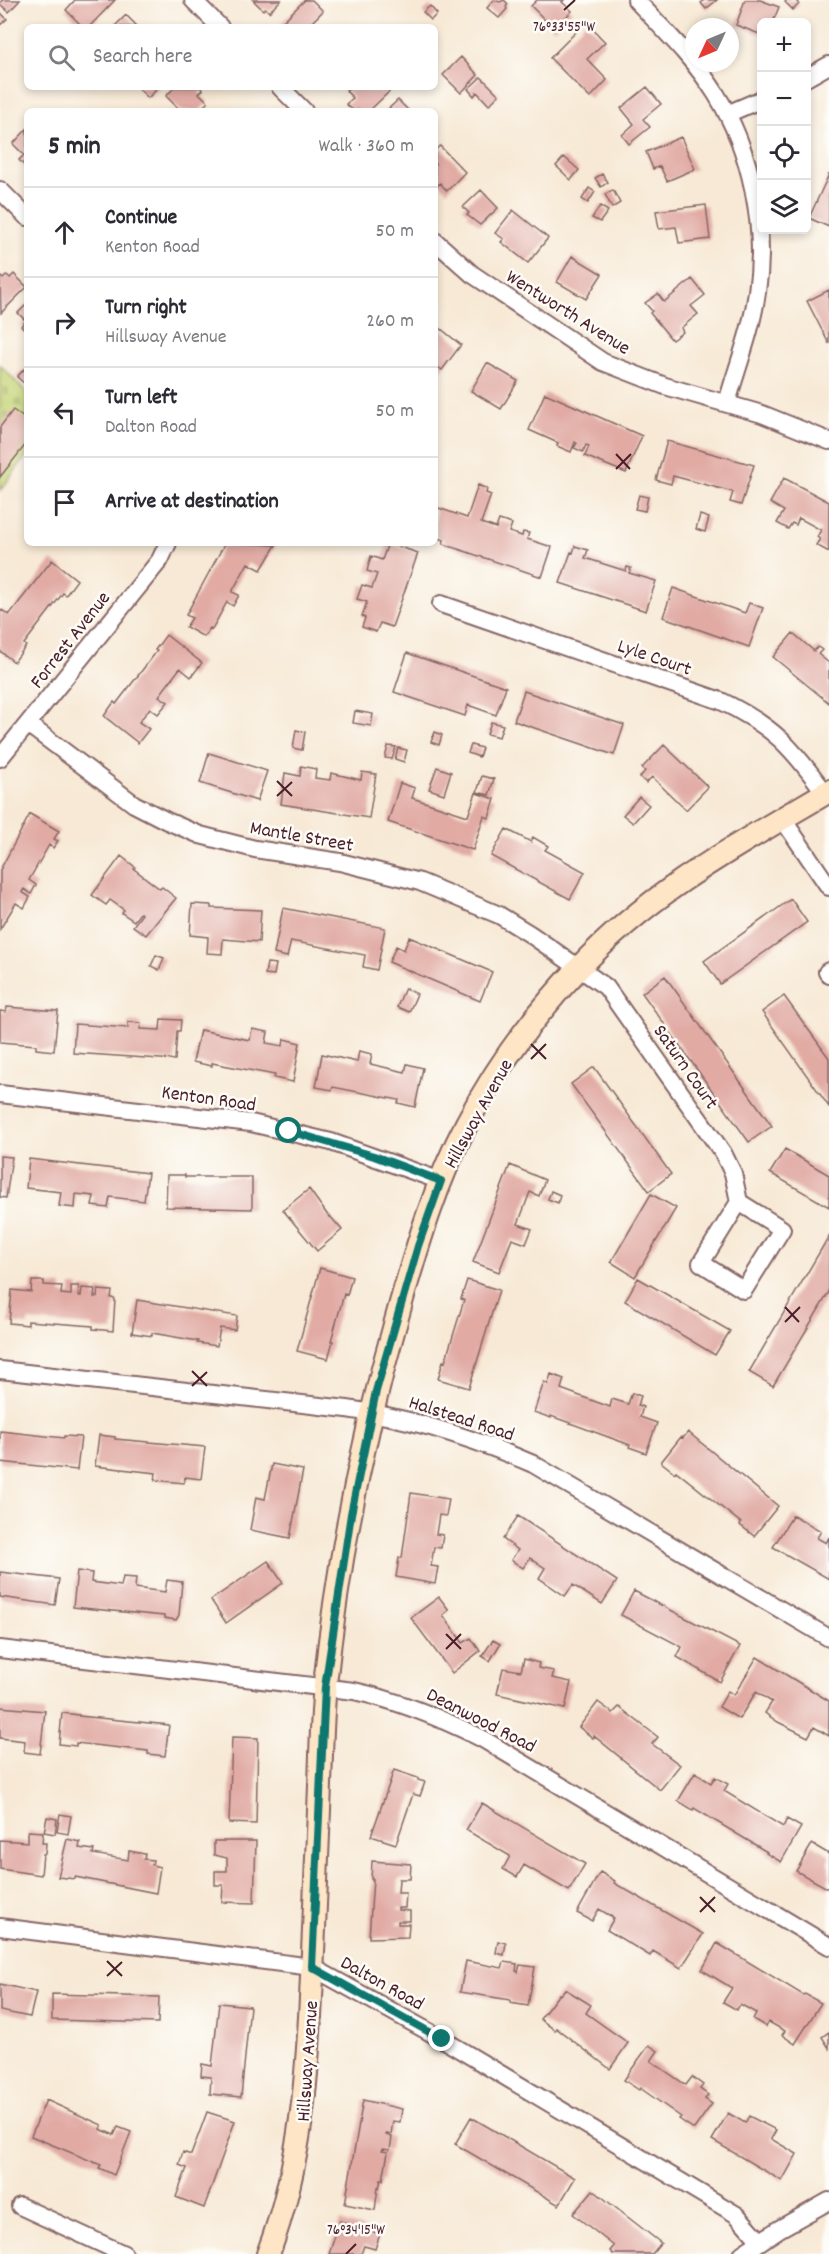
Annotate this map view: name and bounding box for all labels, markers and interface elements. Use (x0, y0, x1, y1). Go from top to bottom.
text: 76°33'55"W (533, 17, 595, 39)
north arrow (685, 18, 739, 72)
map controls (757, 18, 811, 234)
button: + (757, 18, 811, 72)
search box (24, 24, 438, 90)
icon: search (45, 41, 78, 74)
text: Search here (93, 42, 192, 73)
button: − (757, 72, 811, 126)
button: locate (757, 126, 811, 180)
text: 5 min (48, 129, 101, 166)
text: Walk · 360 m (319, 133, 414, 161)
button: layers (757, 180, 811, 234)
text: Continue (105, 203, 177, 234)
icon: ahead (48, 216, 81, 249)
text: 50 m (376, 218, 414, 246)
text: Kenton Road (105, 234, 200, 262)
street label: Wentworth Avenue (500, 264, 635, 363)
text: Turn right (105, 293, 187, 324)
icon: right (48, 306, 81, 339)
text: 260 m (366, 308, 414, 336)
text: Hillsway Avenue (105, 324, 227, 352)
text: Turn left (105, 383, 177, 414)
icon: left (48, 396, 81, 429)
text: 50 m (376, 398, 414, 426)
text: Dalton Road (105, 414, 197, 442)
icon: arrive (48, 486, 81, 519)
text: Arrive at destination (105, 487, 279, 518)
street label: Forrest Avenue (24, 586, 118, 695)
street label: Lyle Court (613, 633, 695, 685)
street label: Mantle Street (248, 815, 355, 861)
street label: Saturn Court (645, 1020, 724, 1116)
street label: Hillsway Avenue (438, 1054, 521, 1174)
street label: Kenton Road (160, 1080, 257, 1120)
route start (275, 1117, 301, 1143)
street label: Halstead Road (405, 1390, 518, 1450)
street label: Deanwood Road (421, 1682, 540, 1761)
street label: Dalton Road (335, 1950, 429, 2019)
street label: Hillsway Avenue (291, 1999, 327, 2123)
route end (428, 2025, 454, 2051)
text: 76°34'15"W (327, 2220, 385, 2242)

